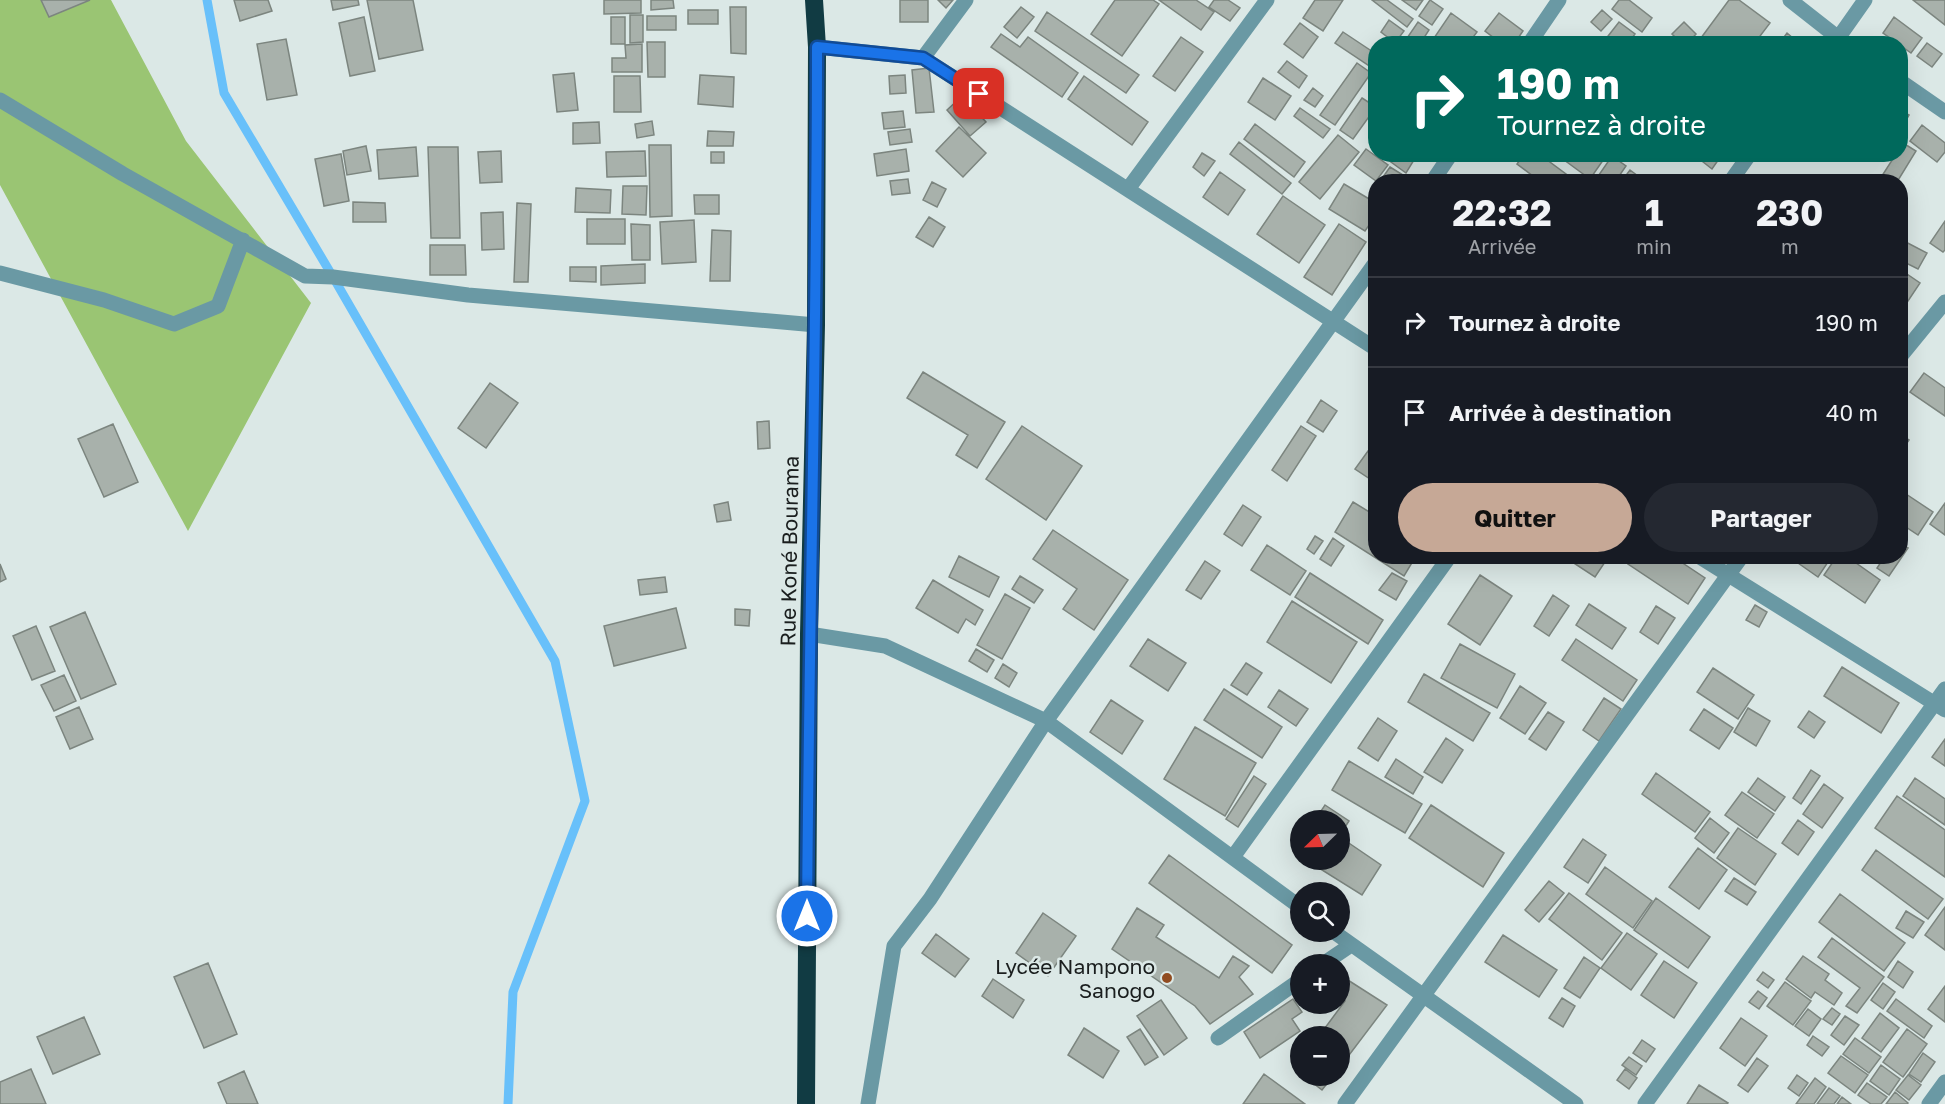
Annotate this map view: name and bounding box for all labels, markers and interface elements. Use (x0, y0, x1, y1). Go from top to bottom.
text: 190 m (1497, 58, 1620, 108)
icon: right (1398, 60, 1476, 138)
pin (953, 68, 1004, 119)
icon: arrive (962, 77, 995, 110)
text: Tournez à droite (1497, 109, 1706, 141)
text: 22:32 (1452, 191, 1552, 234)
text: 1 (1645, 191, 1663, 234)
text: 230 (1756, 191, 1823, 234)
text: Arrivée (1468, 234, 1536, 258)
text: min (1636, 234, 1672, 258)
text: m (1781, 234, 1799, 258)
icon: right (1398, 306, 1431, 339)
text: Tournez à droite (1449, 309, 1620, 336)
text: 190 m (1815, 309, 1878, 336)
icon: arrive (1398, 396, 1431, 429)
text: Arrivée à destination (1449, 399, 1671, 426)
text: 40 m (1826, 399, 1878, 426)
street label: Rue Koné Bourama (774, 455, 804, 647)
button: Quitter (1398, 483, 1632, 552)
button: Partager (1644, 483, 1878, 552)
north arrow (1290, 810, 1350, 870)
map controls (1290, 810, 1350, 1086)
button: search (1290, 882, 1350, 942)
position arrow (775, 884, 839, 948)
place label: Lycée Nampono Sanogo (995, 953, 1155, 1003)
button: + (1290, 954, 1350, 1014)
marker: Lycée Nampono Sanogo (1160, 971, 1174, 985)
button: − (1290, 1026, 1350, 1086)

